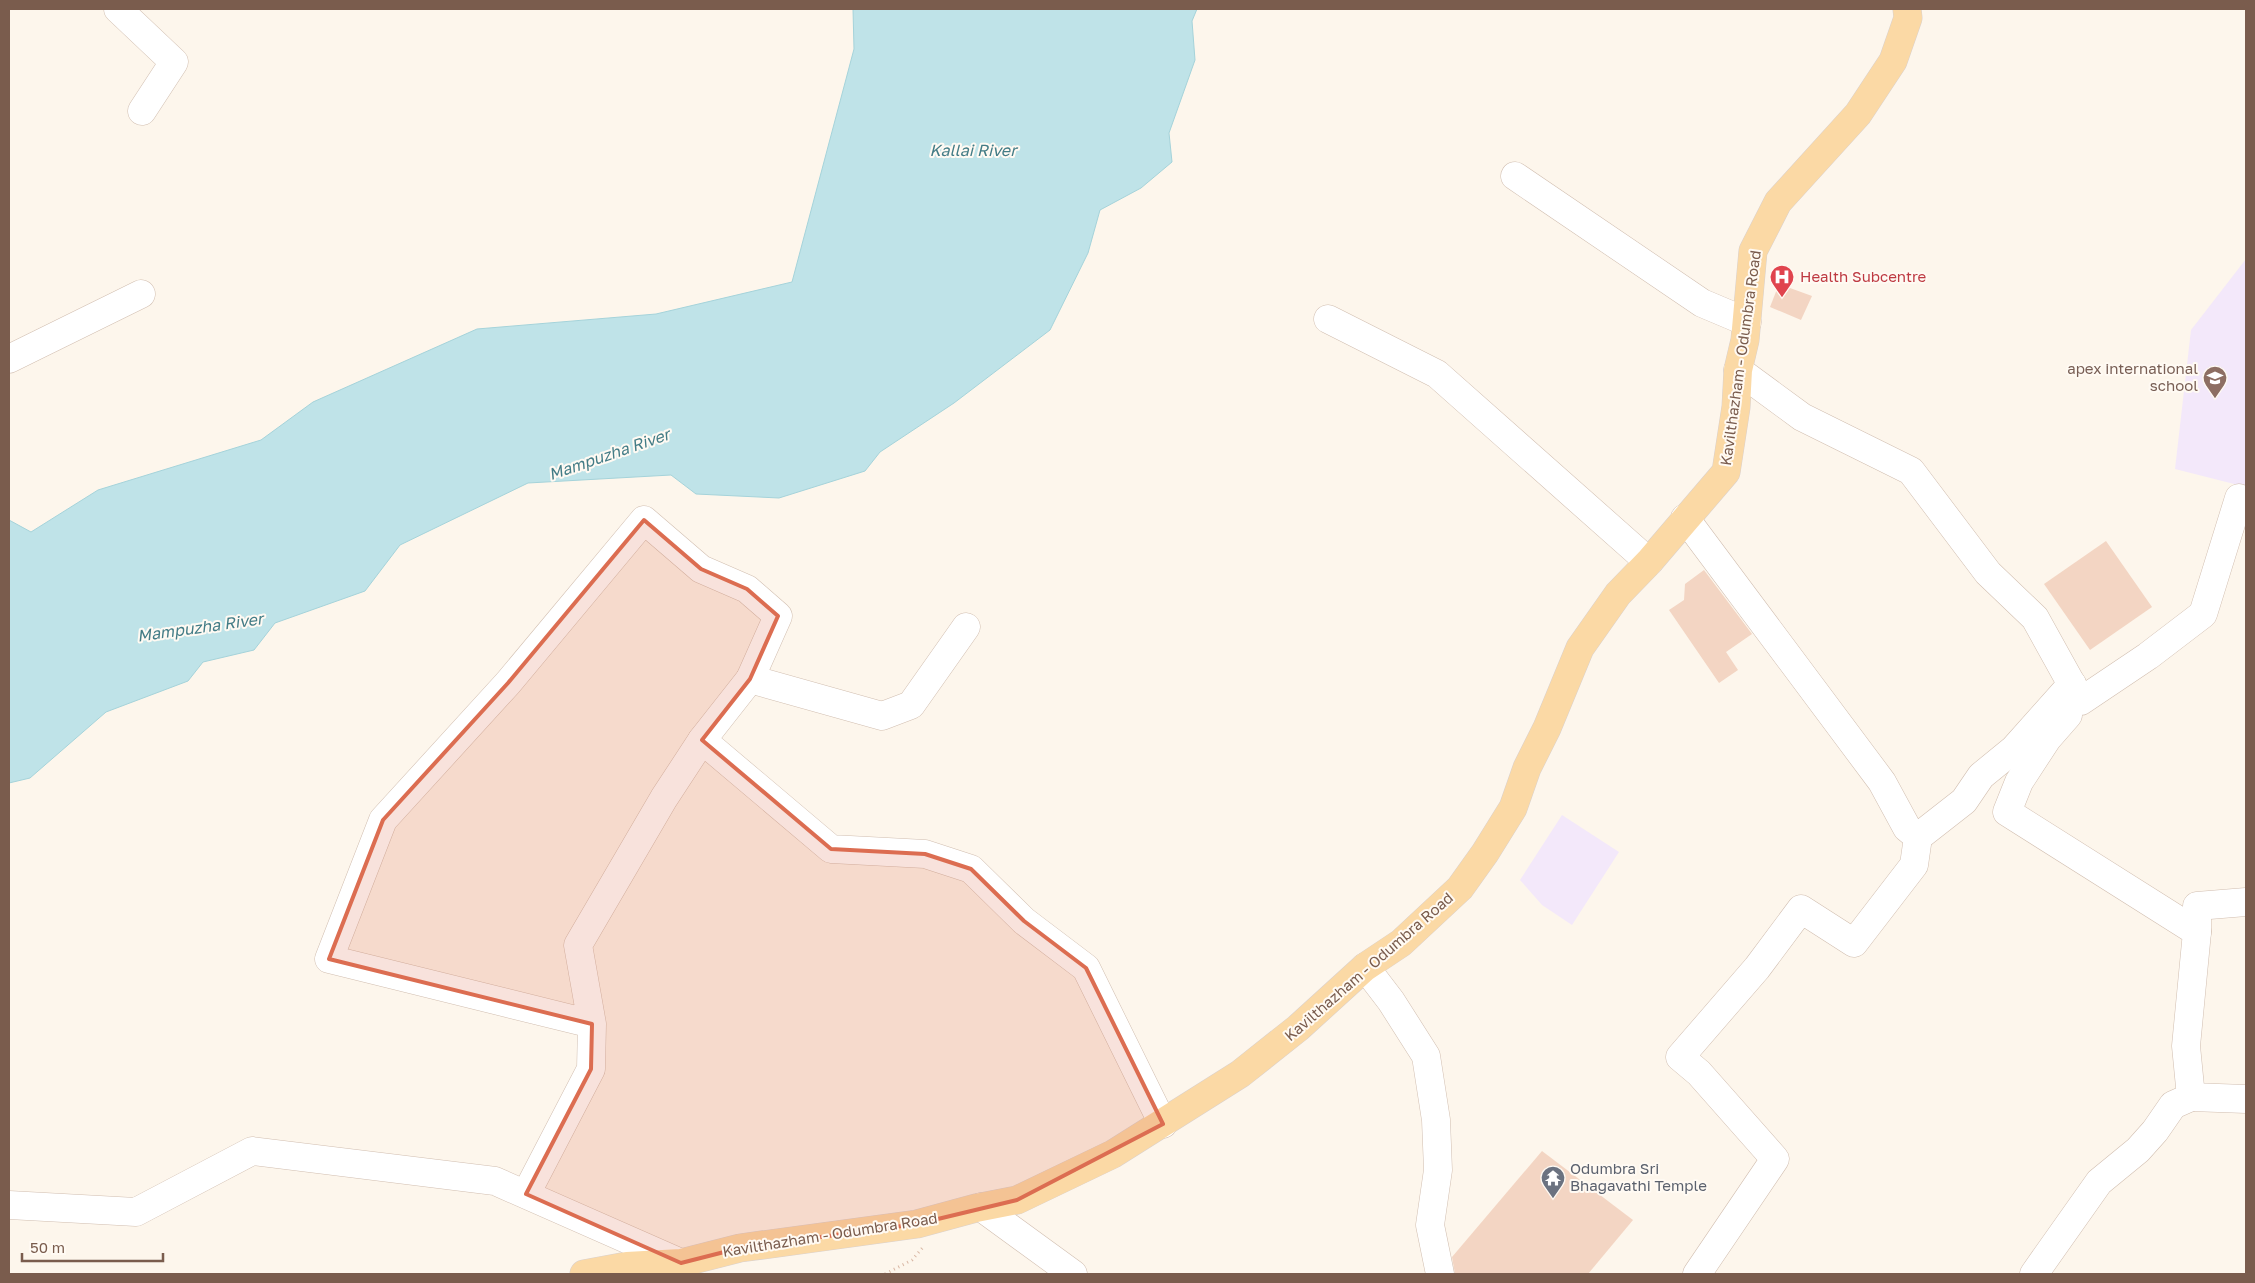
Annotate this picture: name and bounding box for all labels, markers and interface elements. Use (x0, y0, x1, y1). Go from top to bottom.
water label: Kallai River (930, 140, 1019, 160)
street label: Kavilthazham - Odumbra Road (1716, 249, 1764, 467)
hospital icon: Health Subcentre (1769, 264, 1795, 298)
place label: Health Subcentre (1800, 267, 1927, 285)
place label: apex international school (2067, 359, 2198, 394)
school or university icon: apex international school (2202, 365, 2228, 399)
water label: Mampuzha River (546, 423, 675, 484)
water label: Mampuzha River (136, 608, 267, 646)
street label: Kavilthazham - Odumbra Road (1280, 888, 1456, 1044)
place label: Odumbra Sri Bhagavathi Temple (1570, 1159, 1707, 1194)
temple icon: Odumbra Sri Bhagavathi Temple (1540, 1165, 1566, 1199)
street label: Kavilthazham - Odumbra Road (721, 1208, 939, 1260)
scale bar (22, 1230, 164, 1262)
text: 50 m (30, 1238, 65, 1256)

